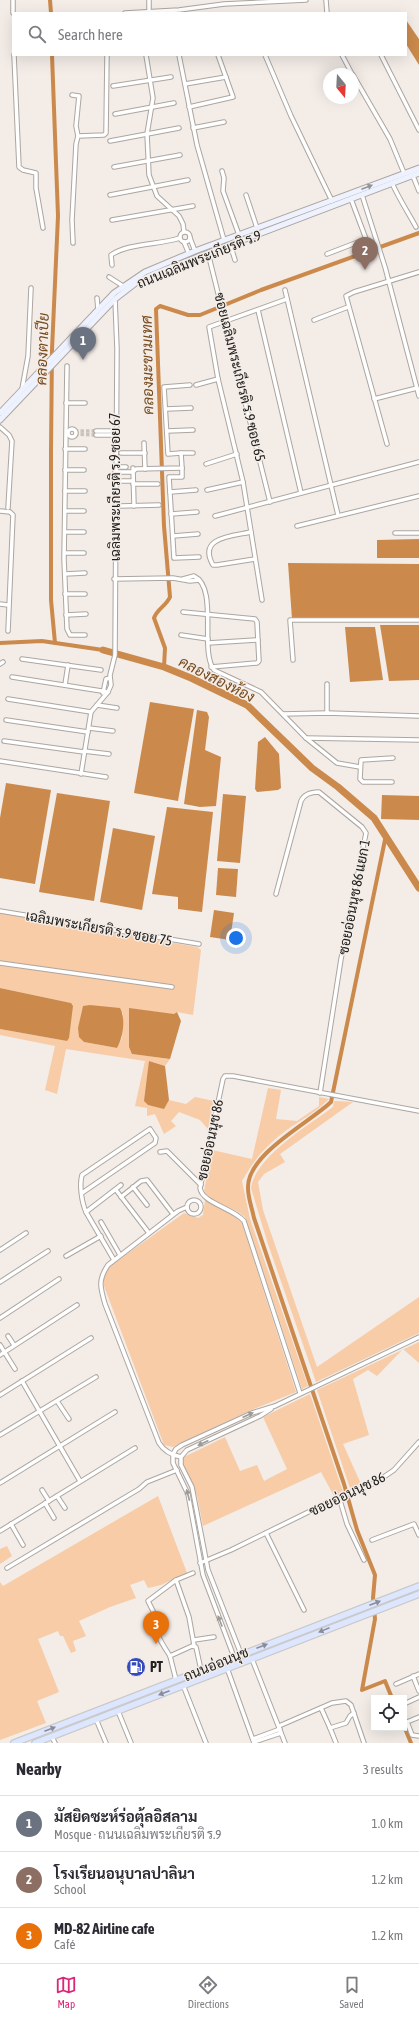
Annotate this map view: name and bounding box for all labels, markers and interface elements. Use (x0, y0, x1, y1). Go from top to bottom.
search box (12, 12, 407, 56)
icon: search (26, 23, 48, 45)
text: Search here (58, 26, 123, 43)
north arrow (323, 68, 359, 104)
one-way arrow (361, 184, 372, 190)
street label: ถนนเฉลิมพระเกียรติ ร.9 (134, 226, 264, 291)
pin: 2 (352, 237, 378, 270)
street label: ซอยเฉลิมพระเกียรติ ร.9 ซอย 65 (211, 291, 270, 463)
water label: คลองตาเปีย (31, 312, 52, 386)
water label: คลองมะขามเทศ (138, 314, 156, 415)
pin: 1 (70, 327, 96, 360)
street label: เฉลิมพระเกียรติ ร.9 ซอย 67 (106, 413, 123, 561)
water label: คลองสองห้อง (176, 652, 258, 705)
street label: ซอยอ่อนนุช 86 แยก 1 (335, 838, 375, 956)
street label: เฉลิมพระเกียรติ ร.9 ซอย 75 (24, 906, 174, 949)
your location (226, 928, 246, 948)
street label: ซอยอ่อนนุช 86 (194, 1097, 228, 1183)
one-way arrow (242, 1412, 254, 1418)
one-way arrow (197, 1440, 209, 1446)
street label: ซอยอ่อนนุช 86 (306, 1469, 389, 1521)
one-way arrow (184, 1489, 190, 1502)
one-way arrow (369, 1599, 381, 1605)
pin: 3 (143, 1611, 169, 1644)
one-way arrow (217, 1614, 223, 1626)
one-way arrow (317, 1628, 329, 1634)
one-way arrow (257, 1643, 269, 1649)
street label: ถนนอ่อนนุช (181, 1644, 252, 1686)
fuel station icon: PT (125, 1656, 147, 1678)
place label: PT (150, 1659, 164, 1675)
one-way arrow (157, 1691, 169, 1697)
map controls (371, 1695, 407, 1731)
button: locate (371, 1695, 407, 1731)
one-way arrow (44, 1725, 56, 1731)
text: Nearby (16, 1759, 62, 1779)
text: 3 results (363, 1762, 403, 1777)
text: มัสยิดซะห์ร่อตุ้ลอิสลาม (54, 1808, 197, 1825)
text: 1 (26, 1816, 32, 1831)
text: 1.0 km (372, 1816, 403, 1831)
text: Mosque · ถนนเฉลิมพระเกียรติ ร.9 (54, 1827, 221, 1842)
text: โรงเรียนอนุบาลปาลินา (54, 1865, 195, 1882)
text: 2 (26, 1872, 32, 1887)
text: 1.2 km (372, 1872, 403, 1887)
text: School (54, 1882, 86, 1897)
text: MD-82 Airline cafe (54, 1920, 155, 1937)
text: 3 (26, 1928, 32, 1943)
text: 1.2 km (372, 1928, 403, 1943)
text: Café (54, 1937, 75, 1952)
tab: Map (55, 1974, 77, 2010)
tab: Directions (188, 1974, 229, 2010)
tab: Saved (339, 1974, 364, 2010)

